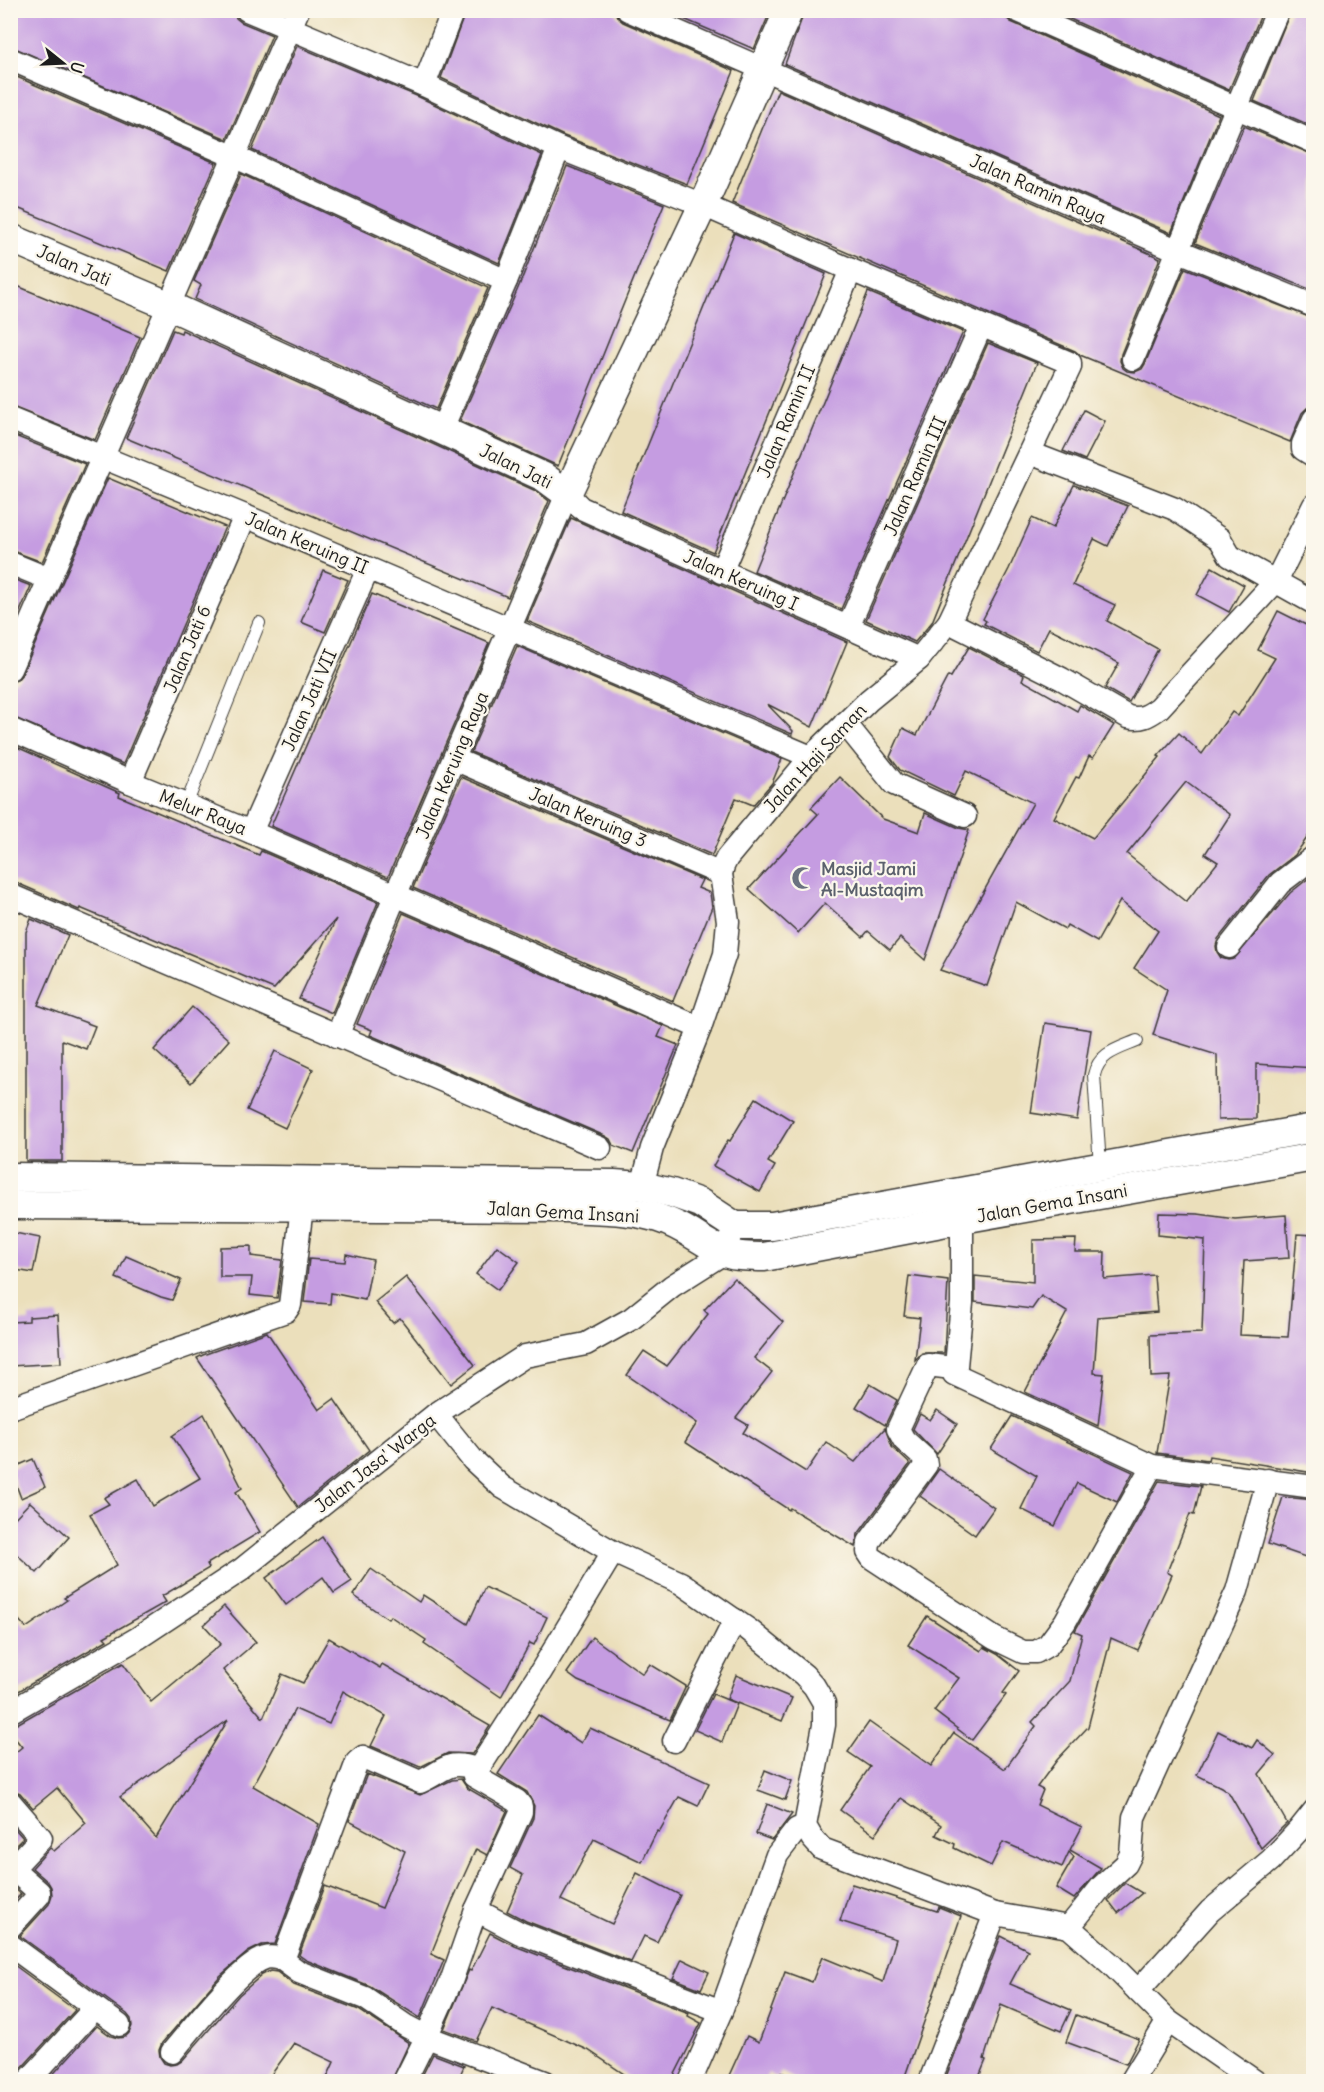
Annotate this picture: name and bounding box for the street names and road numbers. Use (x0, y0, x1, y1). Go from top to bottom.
street label: Jalan Ramin Raya (966, 149, 1110, 229)
street label: Jalan Jati (34, 239, 114, 291)
street label: Jalan Ramin II (752, 361, 820, 481)
street label: Jalan Ramin III (878, 413, 952, 539)
street label: Jalan Jati (476, 439, 556, 493)
street label: Jalan Keruing II (242, 507, 372, 579)
street label: Jalan Keruing I (680, 544, 802, 616)
street label: Jalan Jati 6 (158, 602, 216, 696)
street label: Jalan Jati VII (276, 645, 342, 755)
street label: Jalan Keruing Raya (411, 688, 493, 842)
street label: Jalan Haji Saman (759, 699, 871, 817)
street label: Jalan Keruing 3 (526, 782, 650, 852)
street label: Melur Raya (156, 784, 250, 840)
street label: Jalan Gema Insani (975, 1178, 1129, 1228)
street label: Jalan Gema Insani (486, 1197, 640, 1227)
street label: Jalan Jasa' Warga (310, 1409, 440, 1517)

